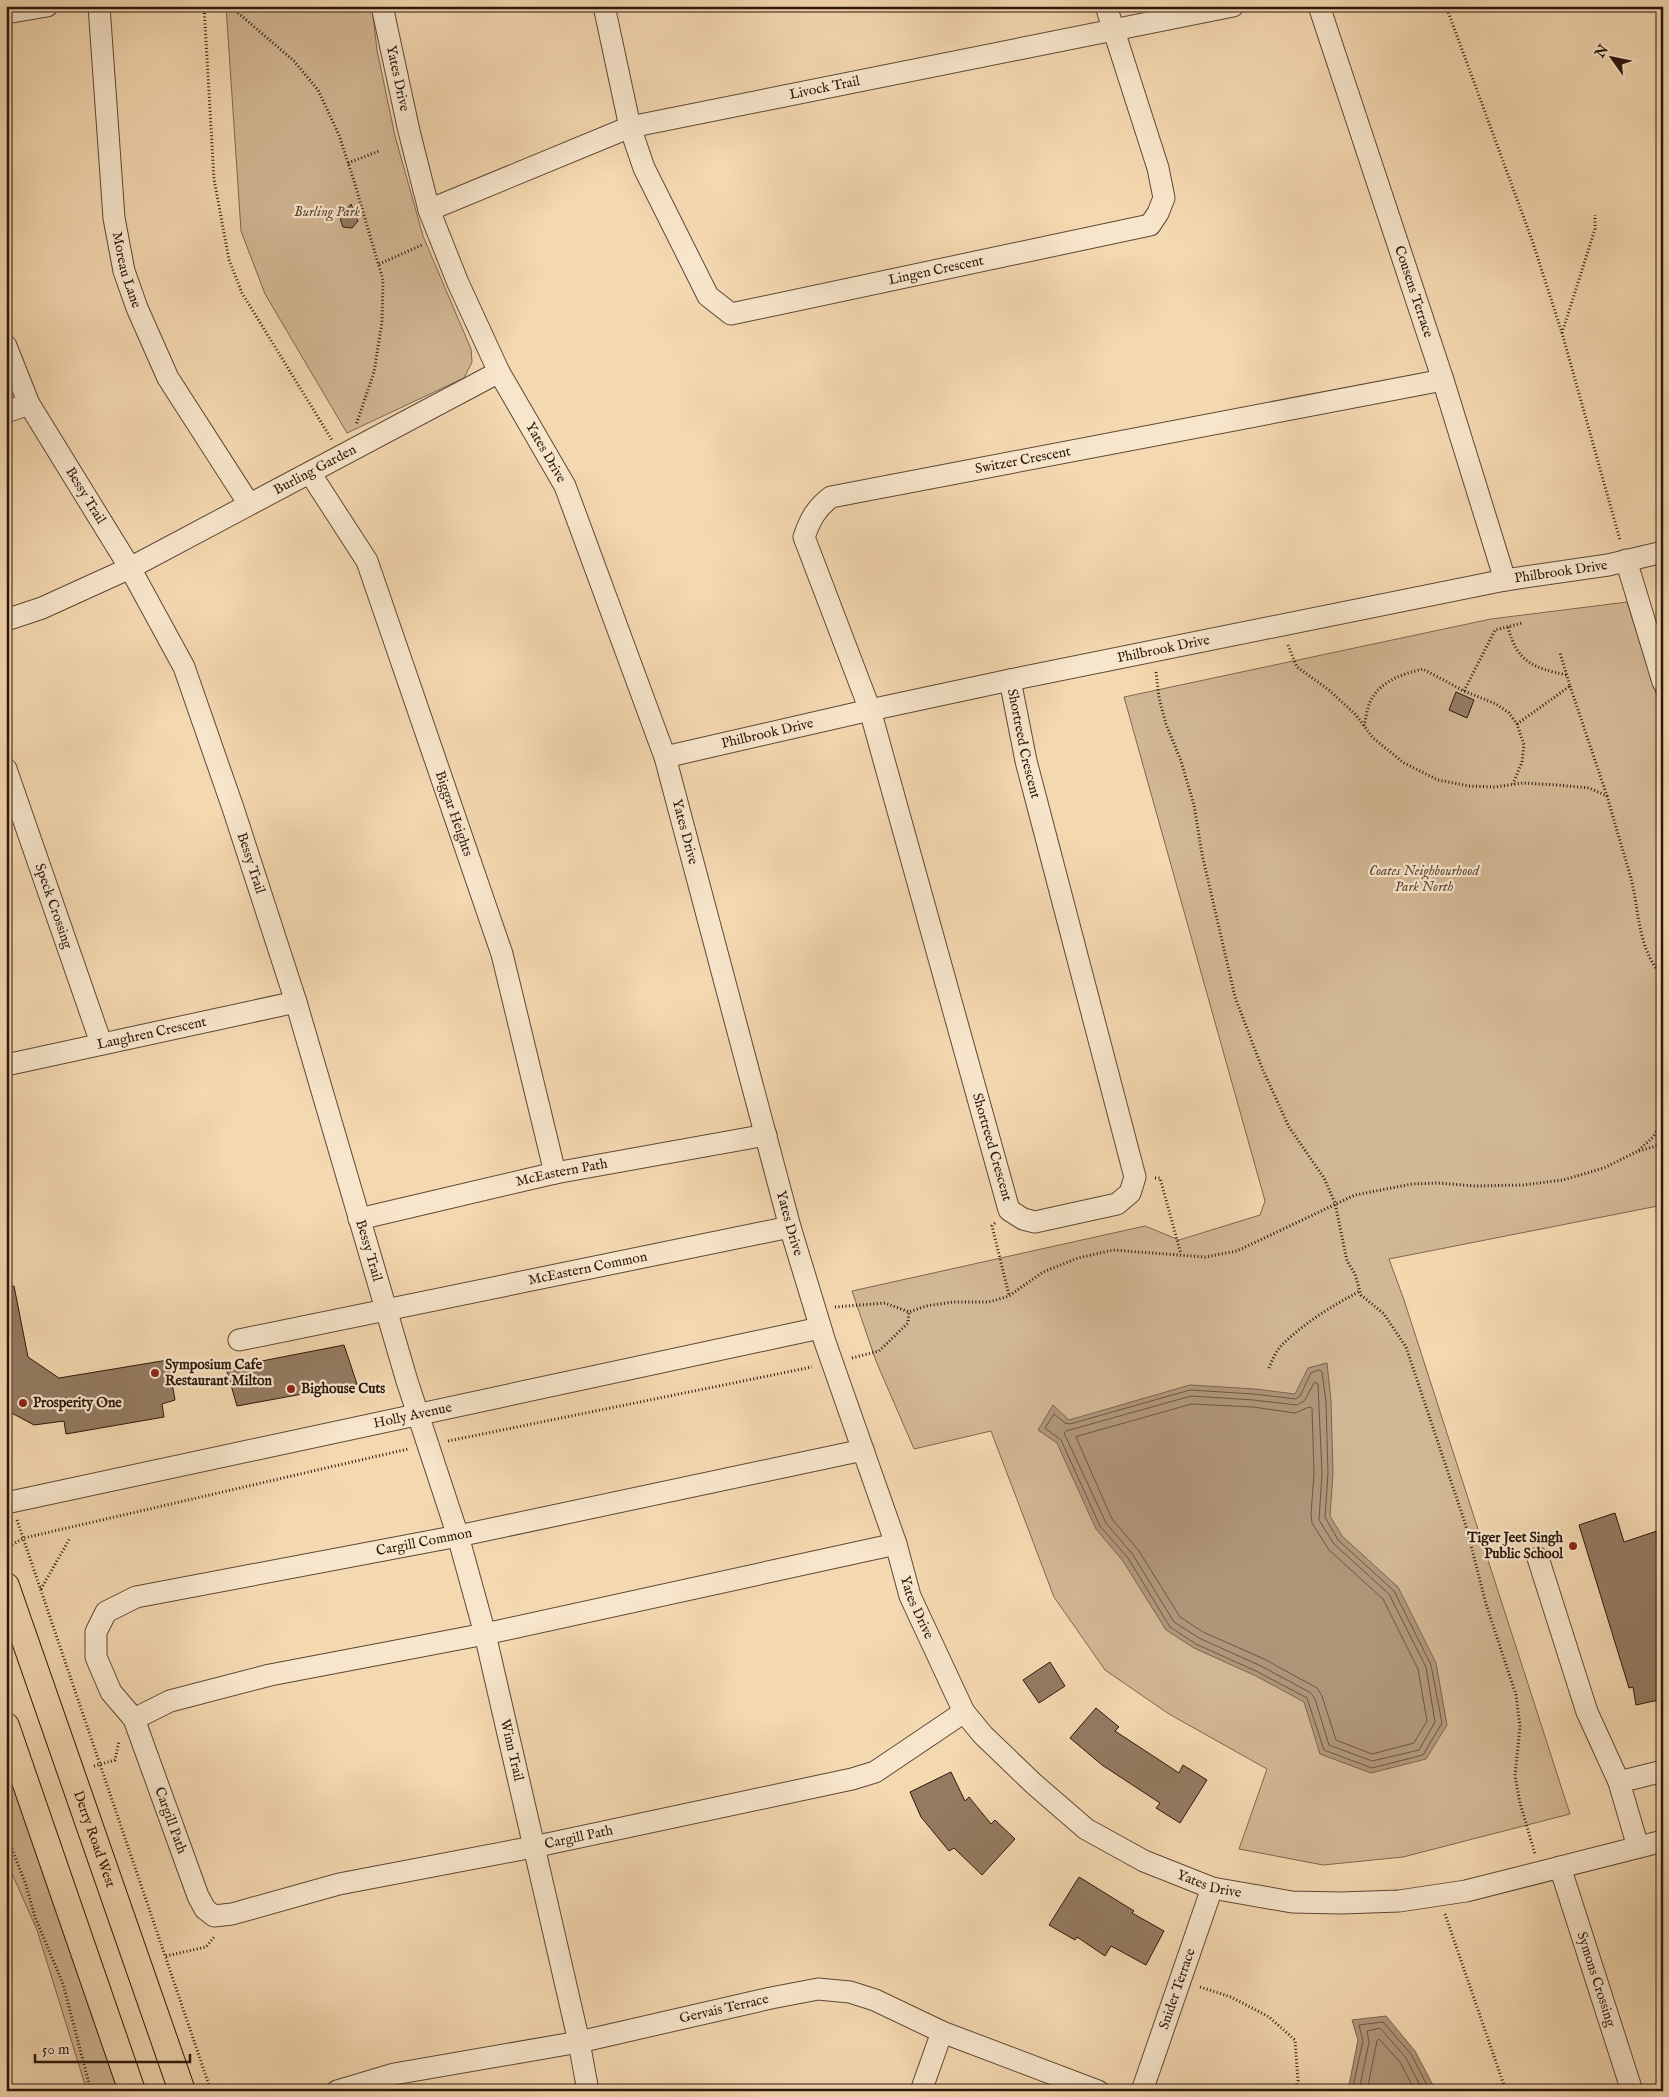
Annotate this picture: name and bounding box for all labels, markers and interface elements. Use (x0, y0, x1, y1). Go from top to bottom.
north arrow (1586, 32, 1636, 82)
text: N (1591, 41, 1613, 62)
street label: Yates Drive (382, 44, 414, 114)
street label: Livock Trail (788, 72, 862, 104)
park label: Burling Park (294, 203, 360, 222)
street label: Moreau Lane (108, 230, 146, 311)
street label: Cousens Terrace (1390, 243, 1438, 341)
street label: Lingen Crescent (887, 252, 985, 289)
street label: Yates Drive (521, 419, 571, 487)
street label: Burling Garden (270, 440, 360, 499)
street label: Switzer Crescent (974, 442, 1072, 478)
street label: Bessy Trail (61, 464, 110, 527)
street label: Philbrook Drive (1513, 556, 1609, 588)
street label: Philbrook Drive (1116, 631, 1212, 667)
street label: Shortreed Crescent (1003, 687, 1044, 801)
street label: Philbrook Drive (720, 714, 816, 753)
street label: Biggar Heights (431, 769, 477, 859)
street label: Yates Drive (668, 797, 702, 867)
street label: Bessy Trail (233, 830, 269, 896)
street label: Speck Crossing (30, 861, 77, 951)
park label: Coates Neighbourhood Park North (1369, 862, 1480, 896)
street label: Laughren Crescent (95, 1013, 208, 1054)
street label: Shortreed Crescent (968, 1091, 1016, 1203)
street label: McEastern Path (514, 1155, 609, 1191)
street label: Yates Drive (772, 1189, 807, 1259)
street label: Bessy Trail (351, 1218, 386, 1284)
street label: McEastern Common (527, 1247, 649, 1289)
place label: Symposium Cafe Restaurant Milton (165, 1356, 273, 1390)
marker: Symposium Cafe Restaurant Milton (149, 1367, 161, 1379)
place label: Bighouse Cuts (301, 1380, 385, 1398)
marker: Bighouse Cuts (285, 1383, 297, 1395)
place label: Prosperity One (33, 1394, 122, 1412)
marker: Prosperity One (17, 1397, 29, 1409)
street label: Holly Avenue (372, 1398, 454, 1433)
street label: Cargill Common (374, 1524, 474, 1560)
place label: Tiger Jeet Singh Public School (1466, 1529, 1564, 1563)
marker: Tiger Jeet Singh Public School (1567, 1540, 1579, 1552)
street label: Yates Drive (896, 1574, 938, 1642)
street label: Winn Trail (496, 1717, 528, 1783)
street label: Cargill Path (150, 1785, 191, 1857)
street label: Derry Road West (69, 1788, 119, 1890)
street label: Cargill Path (543, 1821, 615, 1853)
street label: Yates Drive (1174, 1866, 1243, 1902)
street label: Symons Crossing (1572, 1929, 1620, 2030)
street label: Snider Terrace (1155, 1945, 1200, 2032)
street label: Gervais Terrace (678, 1990, 771, 2028)
scale bar (35, 2032, 190, 2064)
text: 50 m (42, 2040, 70, 2059)

